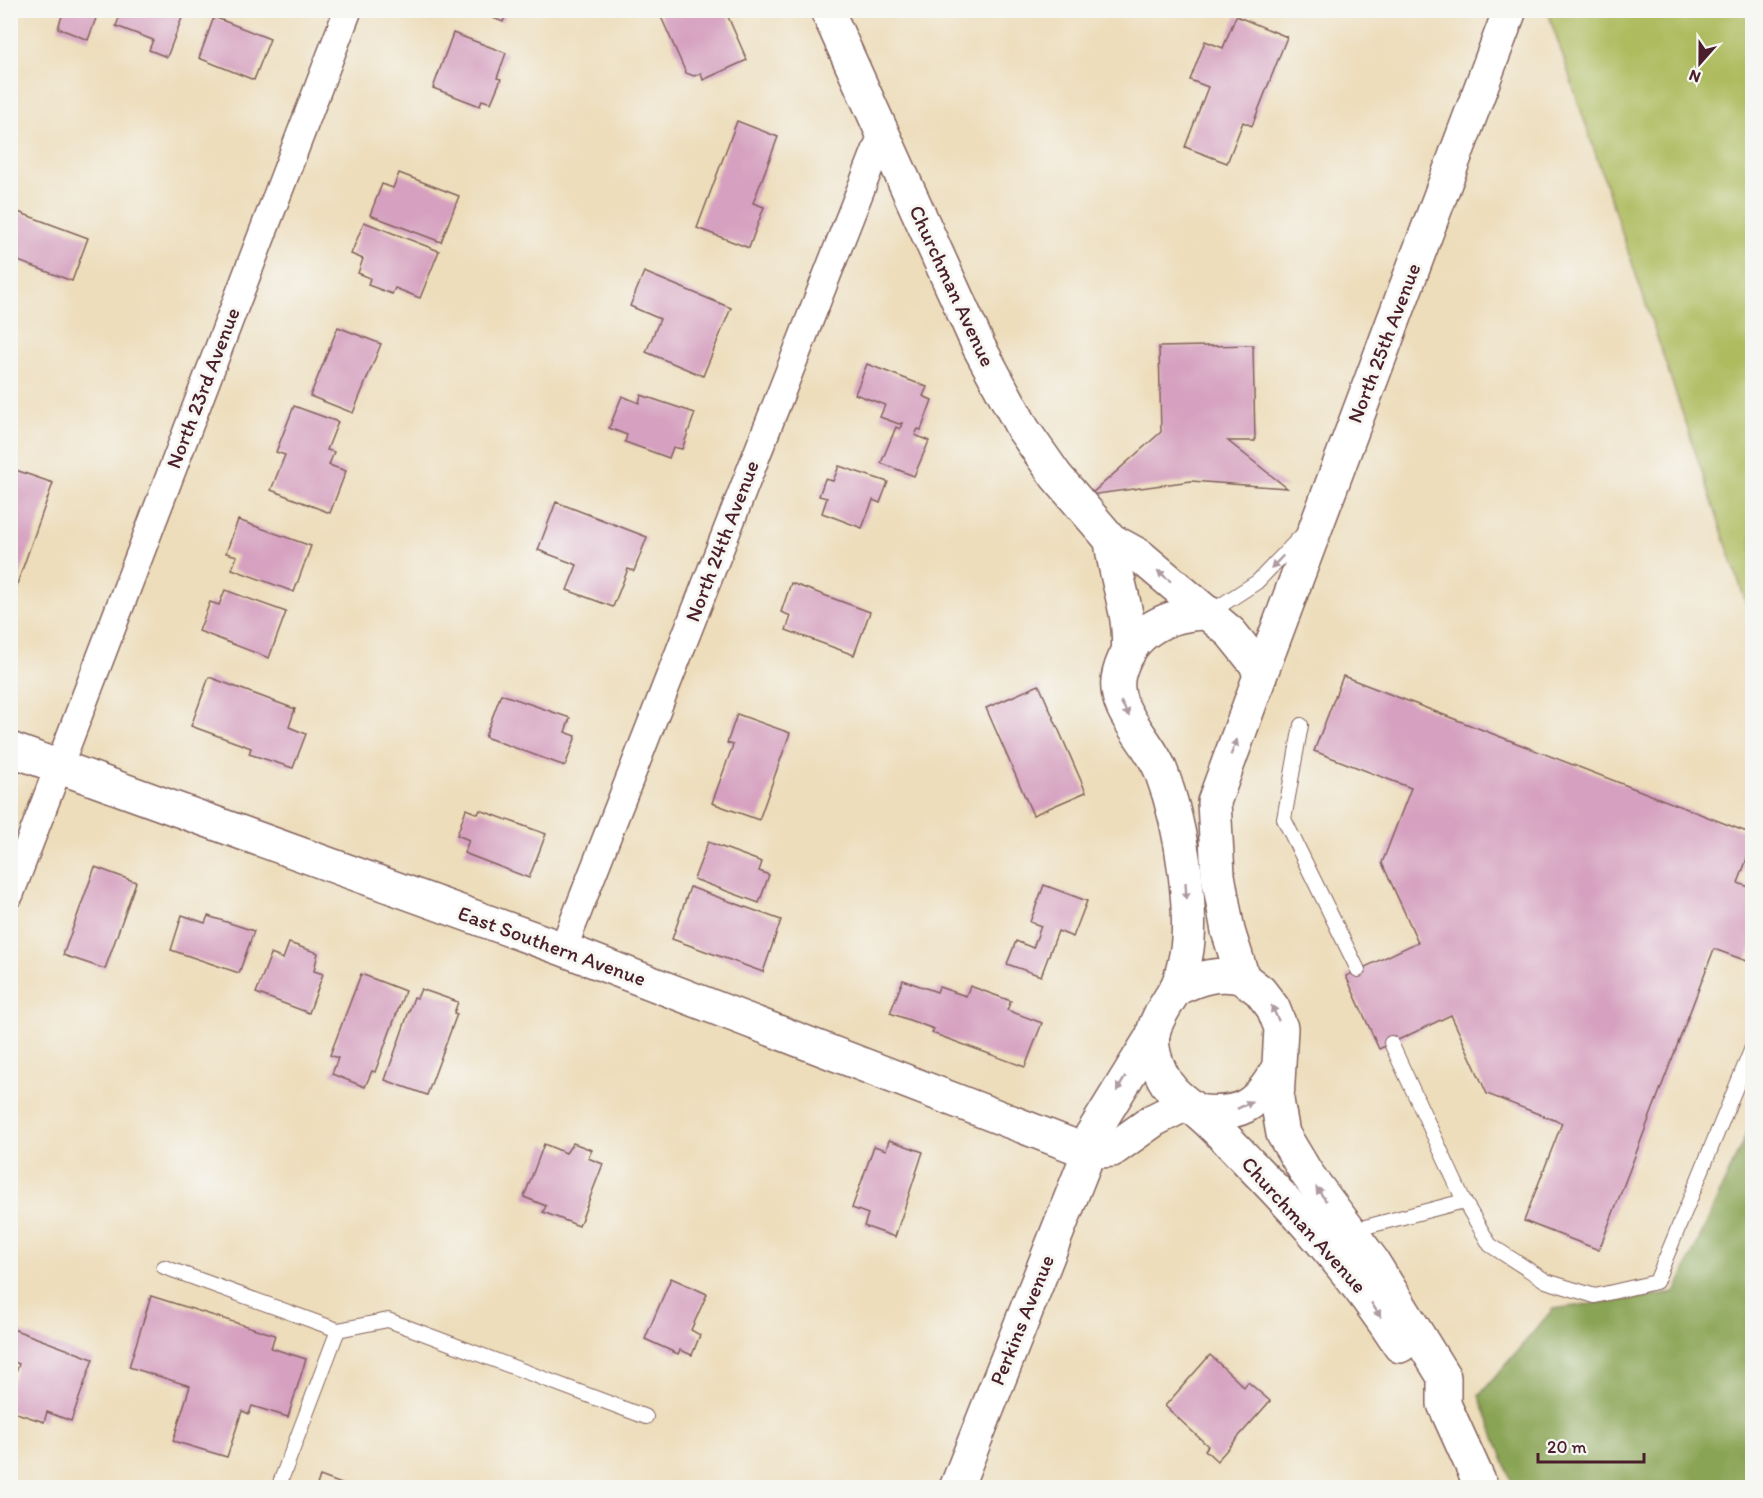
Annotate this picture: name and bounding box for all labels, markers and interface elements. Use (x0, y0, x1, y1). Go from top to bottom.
north arrow (1670, 33, 1730, 93)
text: N (1686, 66, 1703, 87)
street label: Churchman Avenue (904, 201, 1001, 370)
street label: North 25th Avenue (1342, 259, 1425, 426)
street label: North 23rd Avenue (160, 304, 245, 472)
street label: North 24th Avenue (679, 457, 764, 625)
one-way arrow (1270, 554, 1284, 568)
one-way arrow (1157, 570, 1172, 583)
one-way arrow (1120, 701, 1130, 718)
one-way arrow (1229, 737, 1239, 755)
one-way arrow (1182, 882, 1191, 901)
street label: East Southern Avenue (455, 900, 650, 991)
one-way arrow (1270, 1005, 1279, 1022)
one-way arrow (1116, 1076, 1127, 1092)
one-way arrow (1236, 1100, 1254, 1110)
street label: Churchman Avenue (1236, 1151, 1372, 1298)
one-way arrow (1315, 1187, 1327, 1203)
street label: Perkins Avenue (984, 1251, 1059, 1389)
one-way arrow (1371, 1302, 1382, 1319)
scale bar (1538, 1426, 1644, 1464)
text: 20 m (1547, 1436, 1587, 1458)

